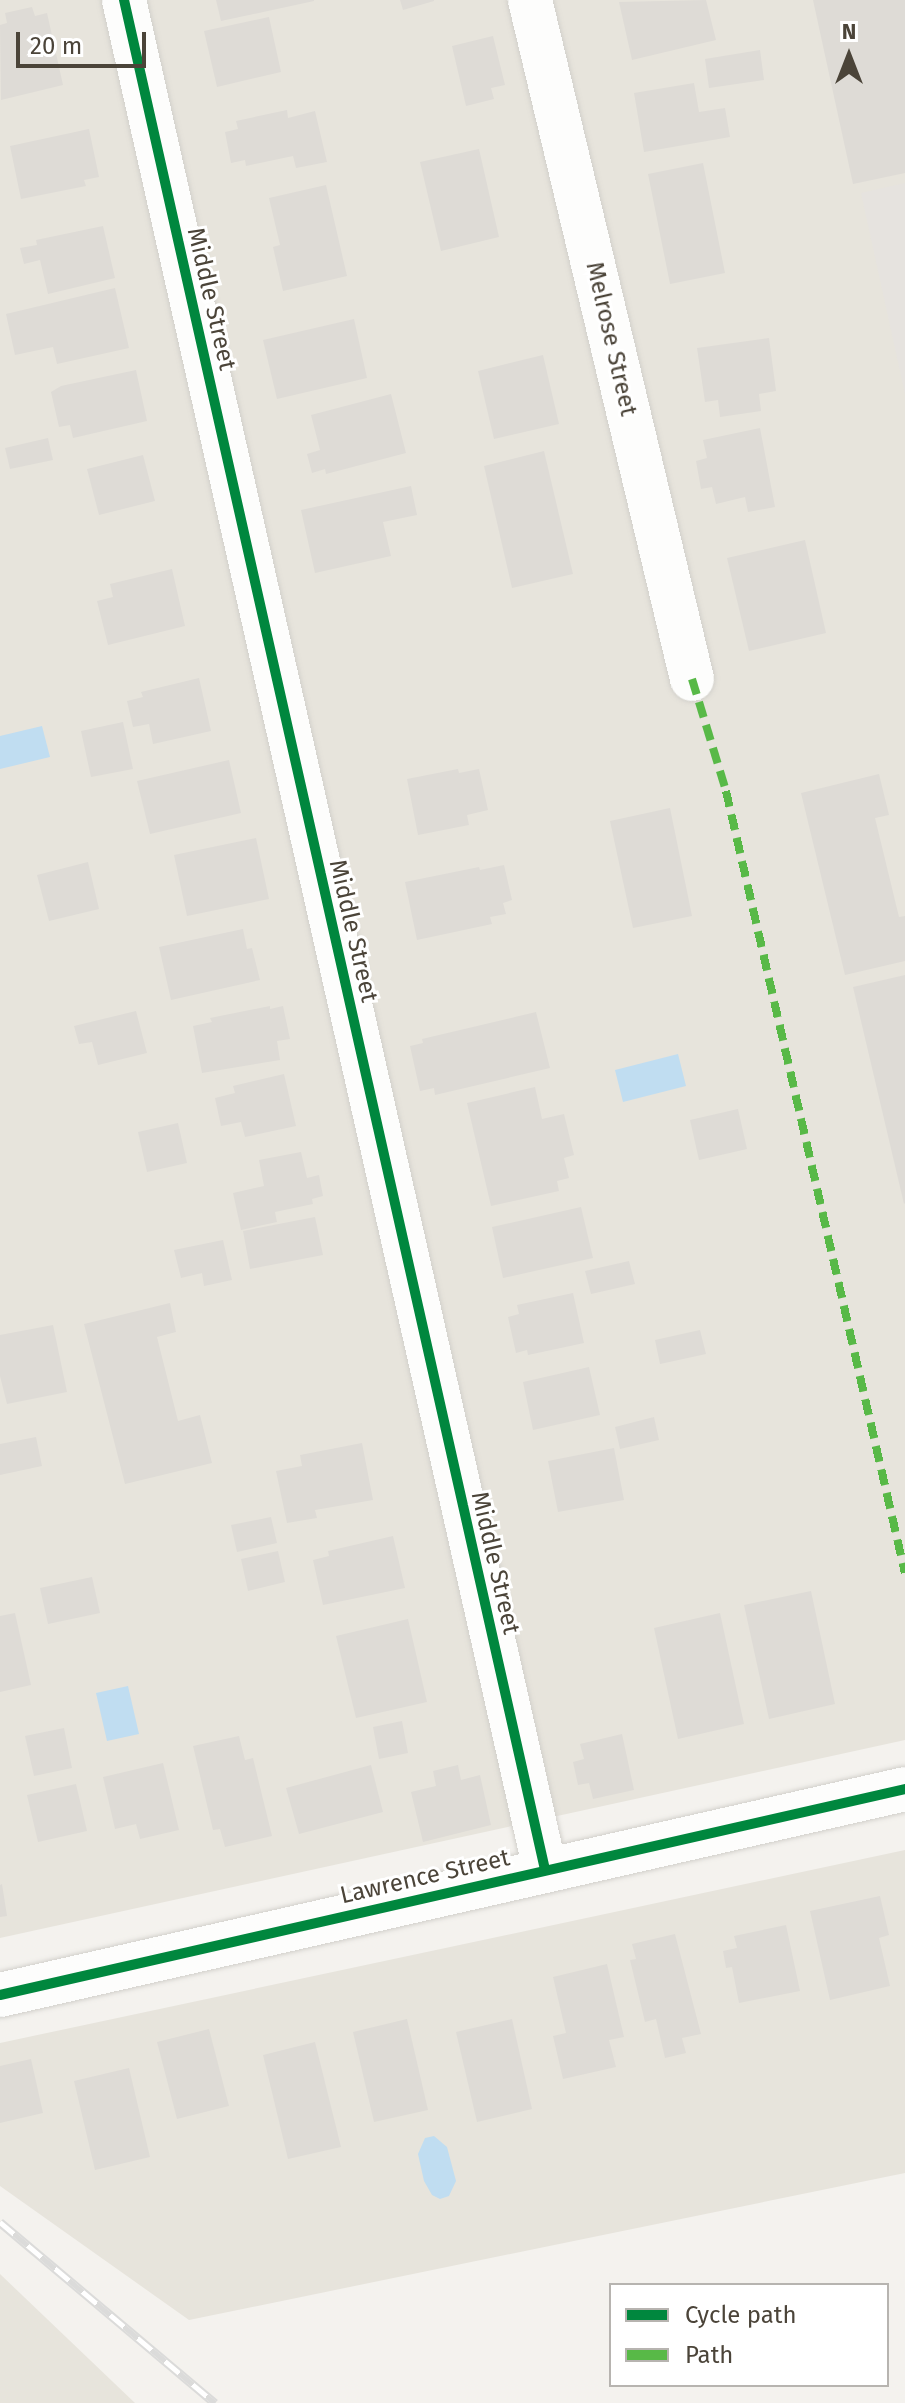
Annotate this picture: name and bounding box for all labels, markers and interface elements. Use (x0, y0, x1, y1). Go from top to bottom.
scale bar (20, 16, 150, 66)
north arrow (809, 16, 889, 96)
text: N (842, 18, 856, 45)
text: 20 m (30, 32, 82, 60)
street label: Middle Street (181, 225, 241, 373)
street label: Melrose Street (579, 259, 643, 419)
street label: Middle Street (323, 857, 383, 1005)
street label: Middle Street (465, 1489, 525, 1637)
street label: Lawrence Street (337, 1844, 513, 1910)
legend (609, 2283, 889, 2387)
text: Cycle path (685, 2301, 797, 2329)
text: Path (685, 2341, 733, 2369)

